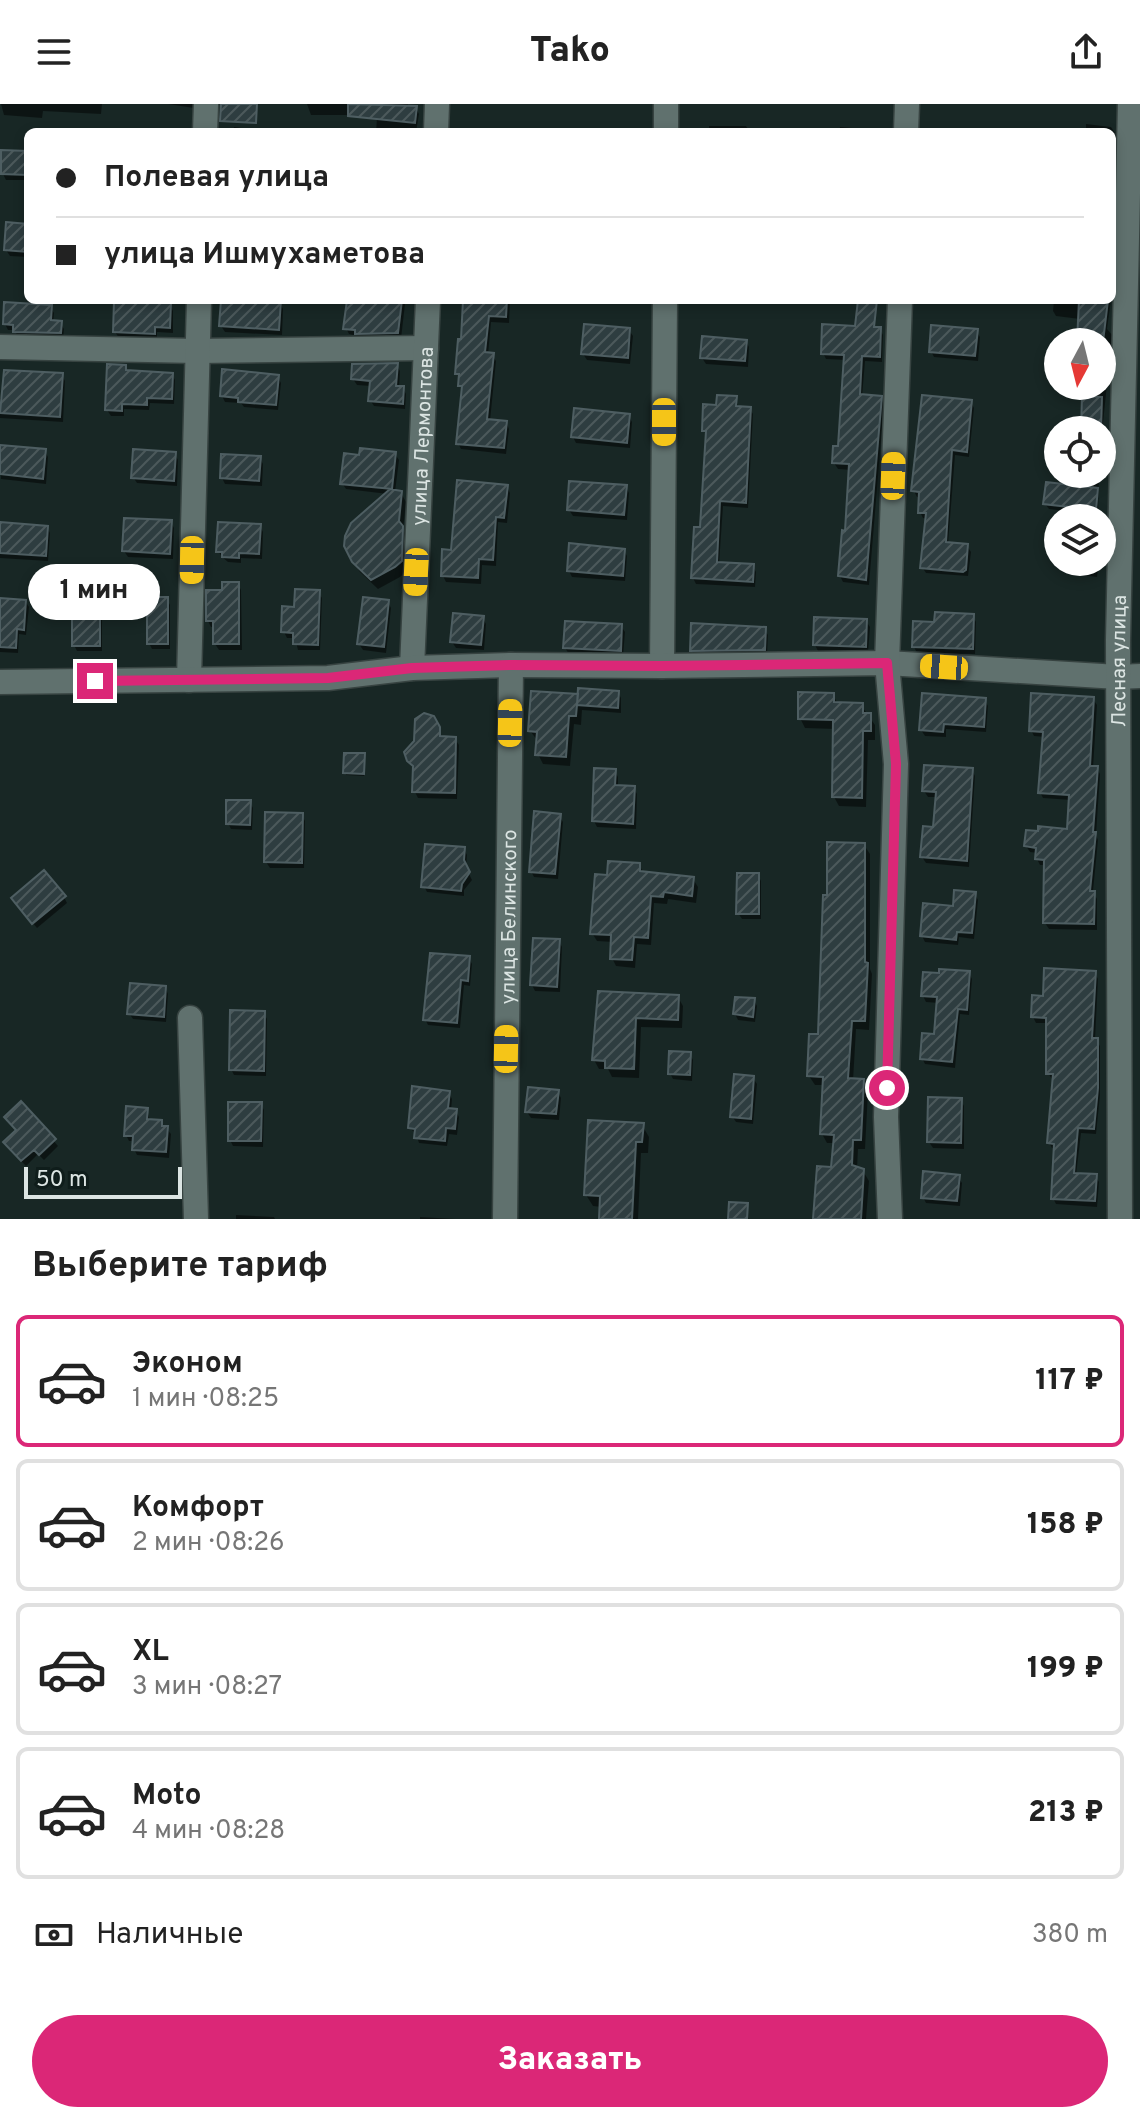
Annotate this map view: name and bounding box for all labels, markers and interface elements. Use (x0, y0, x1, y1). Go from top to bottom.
text: Tako (530, 29, 610, 75)
icon: menu (32, 30, 76, 74)
icon: share (1064, 30, 1108, 74)
text: Полевая улица (104, 160, 329, 197)
text: улица Ишмухаметова (104, 237, 425, 274)
north arrow (1044, 328, 1116, 400)
map controls (1044, 328, 1116, 576)
street label: улица Лермонтова (407, 346, 441, 526)
car (652, 398, 676, 446)
button: locate (1044, 416, 1116, 488)
car (880, 452, 906, 500)
button: layers (1044, 504, 1116, 576)
car (180, 536, 204, 584)
car (403, 547, 429, 597)
callout: 1 мин (29, 565, 161, 621)
text: 1 мин (60, 575, 128, 608)
street label: Лесная улица (1107, 594, 1134, 727)
car (919, 653, 969, 681)
route end (77, 663, 113, 699)
car (498, 699, 522, 747)
street label: улица Белинского (496, 829, 524, 1005)
car (494, 1025, 518, 1073)
route start (869, 1070, 905, 1106)
scale bar (24, 1163, 182, 1199)
text: 50 m (36, 1167, 88, 1194)
text: Выберите тариф (32, 1244, 328, 1290)
icon: car (36, 1345, 108, 1417)
text: Эконом (132, 1346, 243, 1383)
text: 117 ₽ (1035, 1363, 1104, 1400)
text: 1 мин · 08:25 (132, 1383, 279, 1416)
icon: car (36, 1489, 108, 1561)
text: Комфорт (132, 1490, 264, 1527)
text: 158 ₽ (1027, 1507, 1104, 1544)
text: 2 мин · 08:26 (132, 1527, 285, 1560)
icon: car (36, 1633, 108, 1705)
text: XL (132, 1634, 169, 1671)
text: 199 ₽ (1027, 1651, 1104, 1688)
text: 3 мин · 08:27 (132, 1671, 282, 1704)
icon: car (36, 1777, 108, 1849)
text: Moto (132, 1778, 202, 1815)
text: 213 ₽ (1028, 1795, 1104, 1832)
text: 4 мин · 08:28 (132, 1815, 285, 1848)
icon: cash (32, 1913, 76, 1957)
text: Наличные (96, 1917, 243, 1954)
text: 380 m (1032, 1919, 1108, 1952)
button: Заказать (32, 2015, 1108, 2107)

